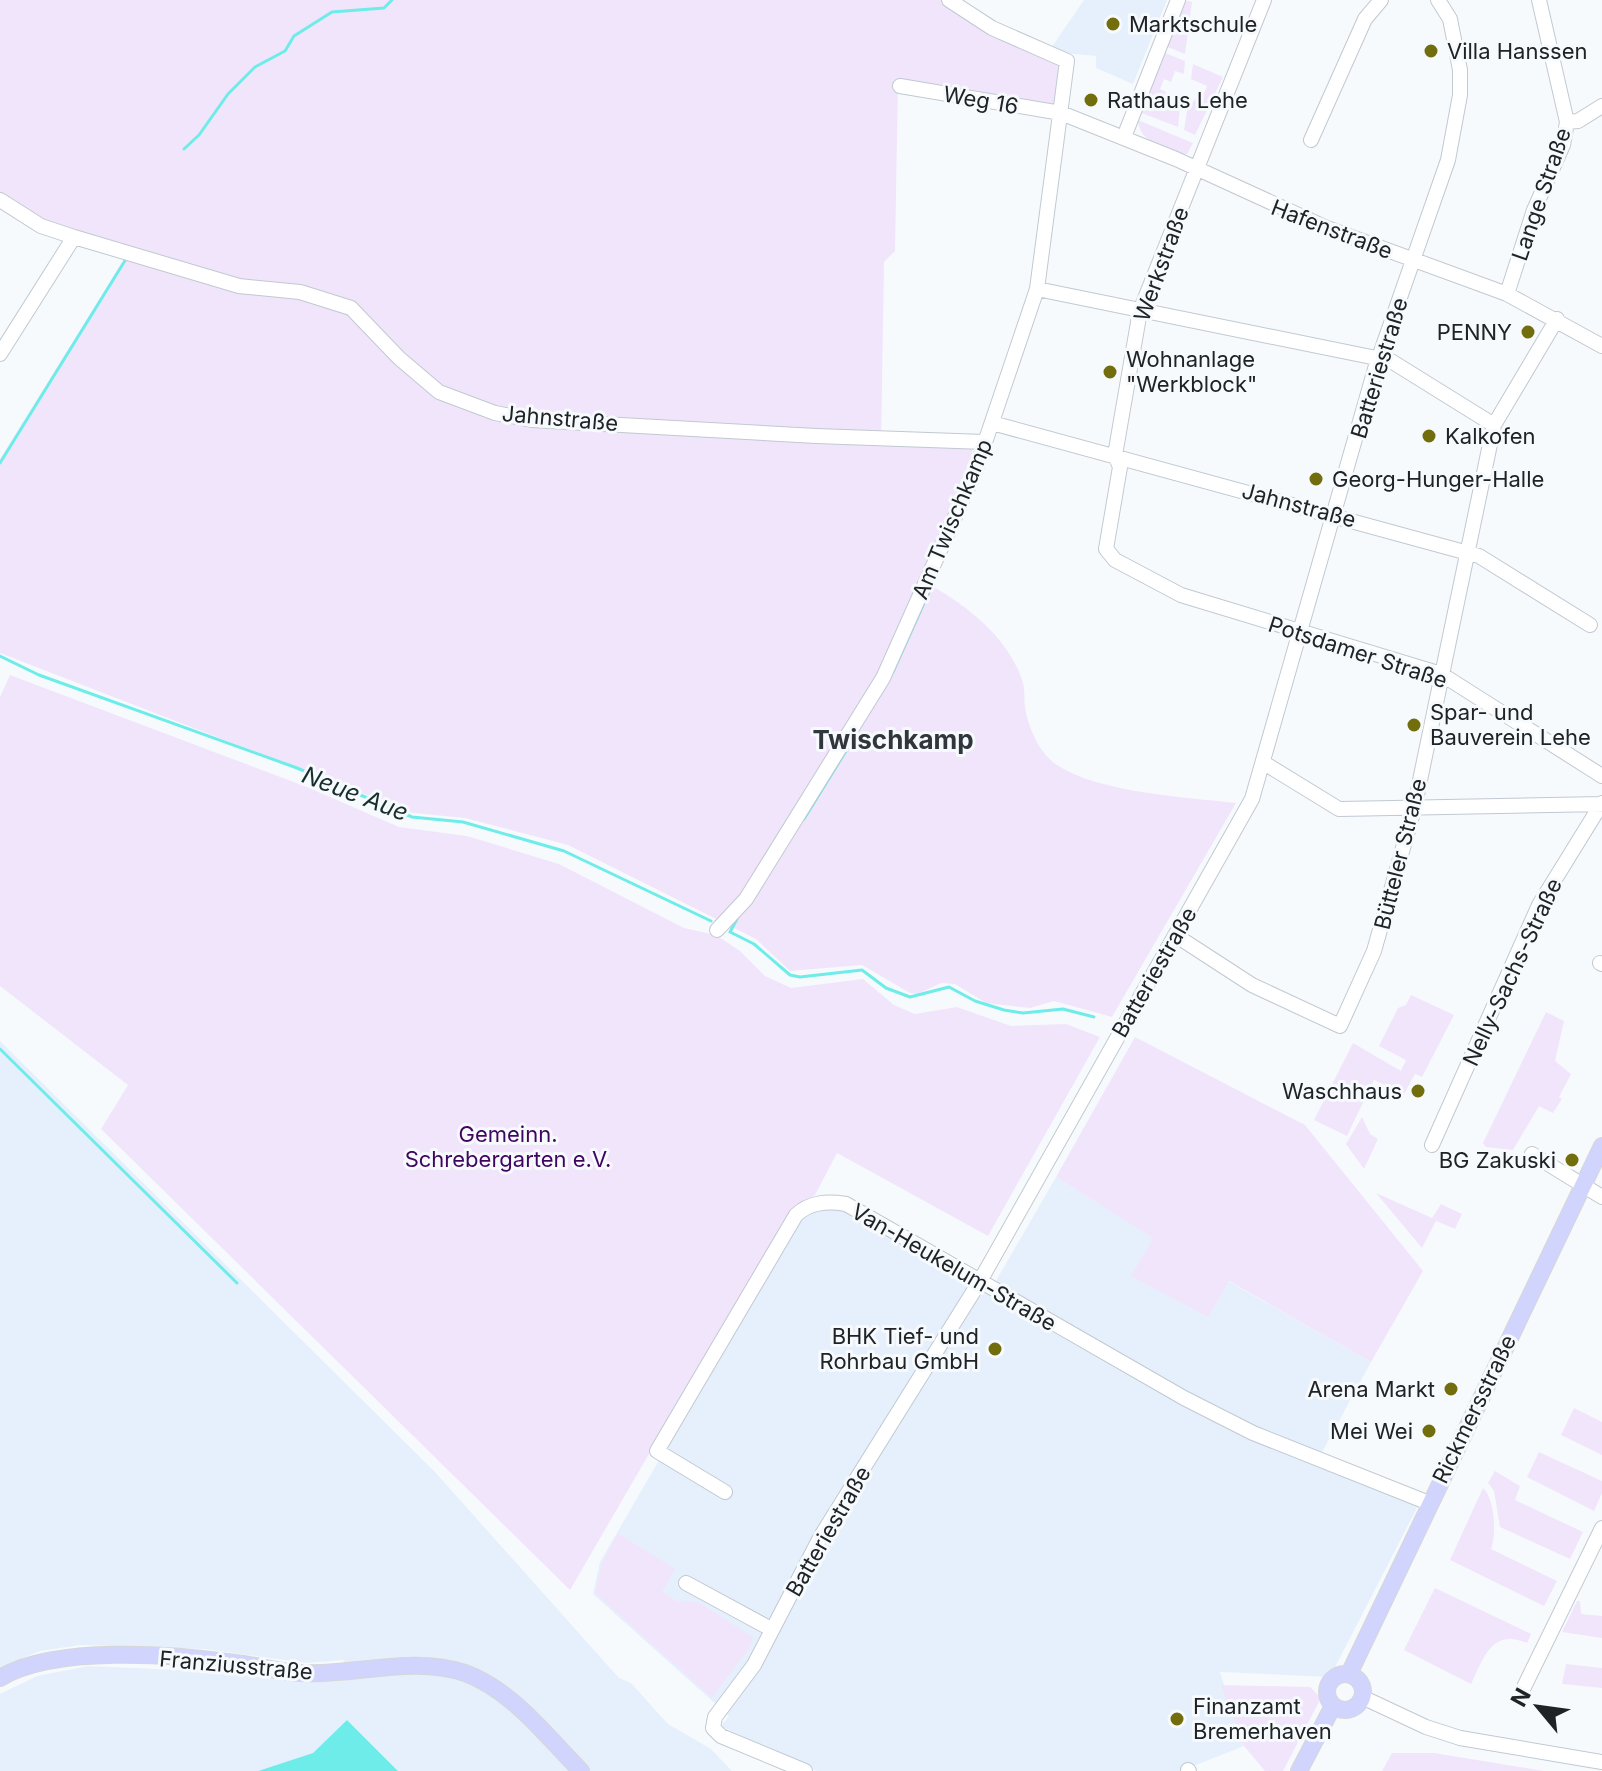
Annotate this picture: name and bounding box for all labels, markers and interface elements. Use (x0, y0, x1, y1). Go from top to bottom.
place label: Marktschule (1129, 11, 1257, 37)
marker: Marktschule (1104, 15, 1122, 33)
place label: Villa Hanssen (1447, 38, 1587, 64)
marker: Villa Hanssen (1422, 42, 1440, 60)
street label: Weg 16 (941, 81, 1021, 119)
place label: Rathaus Lehe (1107, 87, 1248, 113)
marker: Rathaus Lehe (1082, 91, 1100, 109)
street label: Lange Straße (1506, 124, 1576, 264)
street label: Hafenstraße (1268, 194, 1396, 264)
street label: Werkstraße (1128, 203, 1194, 325)
street label: Batteriestraße (1345, 294, 1413, 442)
place label: PENNY (1437, 319, 1512, 345)
marker: PENNY (1519, 323, 1537, 341)
place label: Wohnanlage "Werkblock" (1126, 346, 1257, 397)
marker: Wohnanlage "Werkblock" (1101, 363, 1119, 381)
street label: Jahnstraße (501, 400, 619, 436)
place label: Kalkofen (1445, 423, 1536, 449)
marker: Kalkofen (1420, 427, 1438, 445)
street label: Am Twischkamp (907, 435, 997, 603)
place label: Georg-Hunger-Halle (1332, 466, 1544, 492)
marker: Georg-Hunger-Halle (1307, 470, 1325, 488)
street label: Jahnstraße (1239, 477, 1359, 533)
street label: Potsdamer Straße (1265, 611, 1451, 693)
place label: Spar- und Bauverein Lehe (1430, 699, 1591, 750)
marker: Spar- und Bauverein Lehe (1405, 716, 1423, 734)
district label: Twischkamp (812, 724, 974, 755)
water label: Neue Aue (298, 760, 412, 827)
street label: Bütteler Straße (1369, 776, 1431, 932)
street label: Nelly-Sachs-Straße (1457, 874, 1567, 1070)
street label: Batteriestraße (1106, 902, 1202, 1042)
place label: Waschhaus (1282, 1078, 1402, 1104)
marker: Waschhaus (1409, 1082, 1427, 1100)
park label: Gemeinn. Schrebergarten e.V. (405, 1121, 611, 1172)
place label: BG Zakuski (1439, 1147, 1556, 1173)
marker: BG Zakuski (1563, 1151, 1581, 1169)
street label: Van-Heukelum-Straße (847, 1198, 1061, 1336)
place label: BHK Tief- und Rohrbau GmbH (820, 1323, 979, 1374)
street label: Rickmersstraße (1427, 1331, 1521, 1487)
marker: BHK Tief- und Rohrbau GmbH (986, 1340, 1004, 1358)
place label: Arena Markt (1307, 1376, 1435, 1402)
marker: Arena Markt (1442, 1380, 1460, 1398)
place label: Mei Wei (1330, 1418, 1413, 1444)
marker: Mei Wei (1420, 1422, 1438, 1440)
street label: Batteriestraße (780, 1461, 876, 1601)
street label: Franziusstraße (158, 1645, 314, 1685)
north arrow (1498, 1667, 1578, 1747)
text: N (1505, 1684, 1536, 1711)
place label: Finanzamt Bremerhaven (1193, 1693, 1332, 1744)
marker: Finanzamt Bremerhaven (1168, 1710, 1186, 1728)

